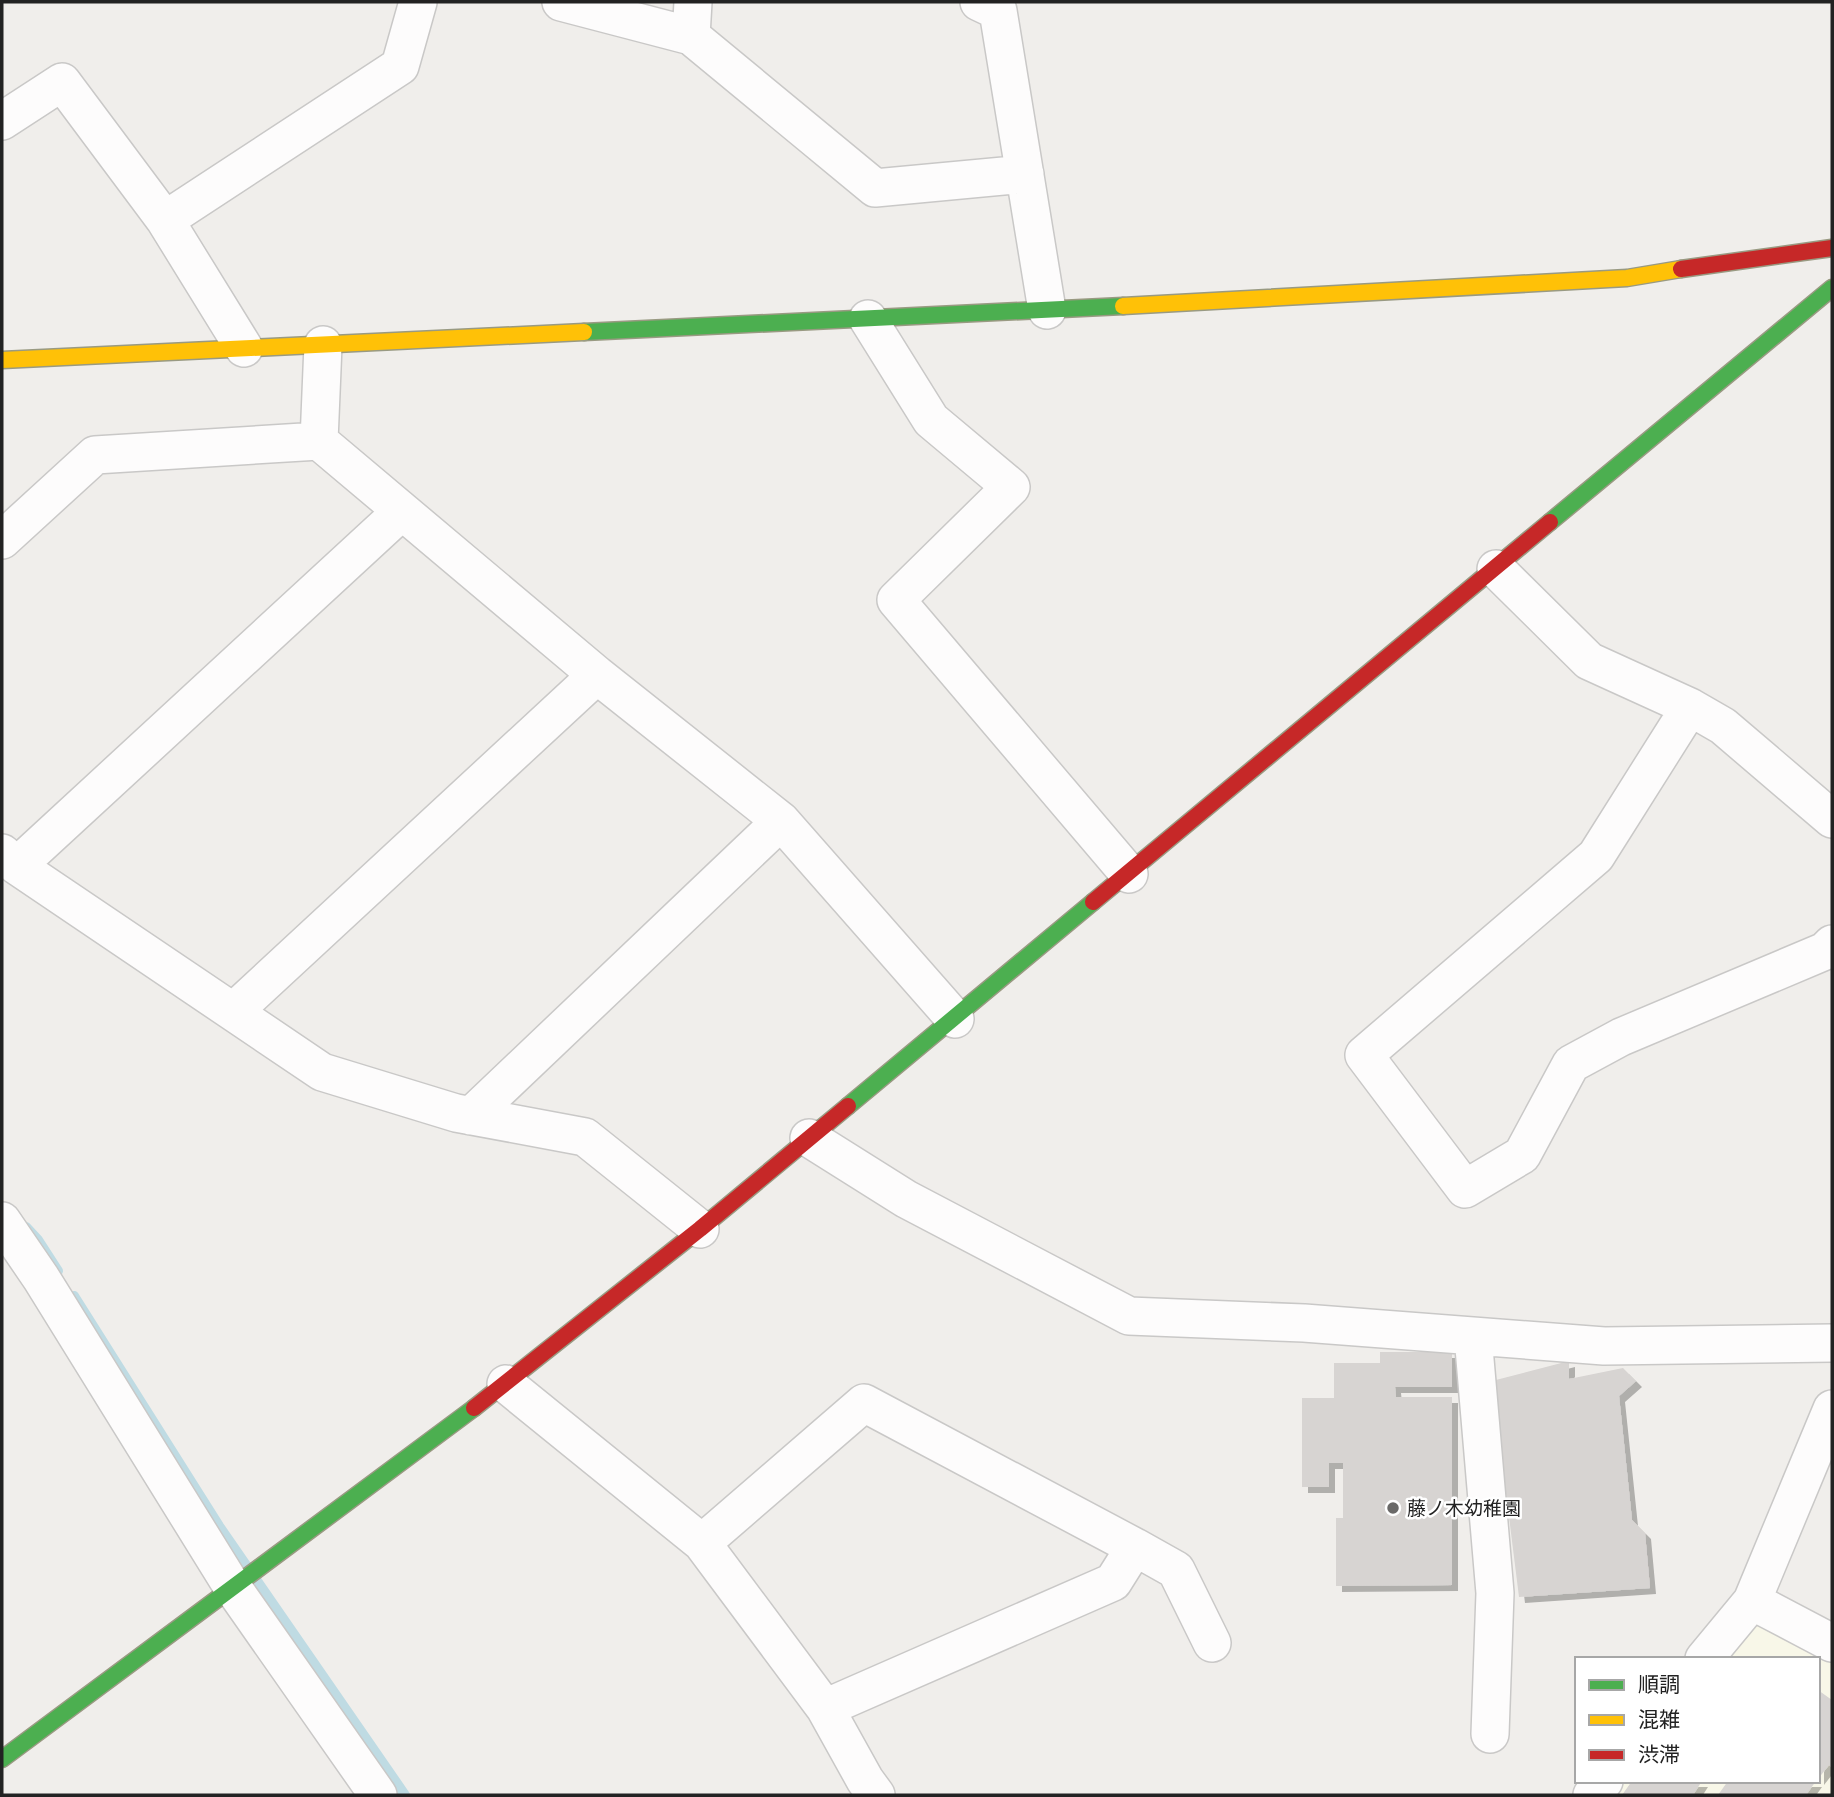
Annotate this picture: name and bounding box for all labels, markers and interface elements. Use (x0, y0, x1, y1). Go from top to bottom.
place label: 藤ノ木幼稚園 (1407, 1496, 1521, 1520)
marker: 藤ノ木幼稚園 (1385, 1500, 1401, 1516)
legend (1575, 1657, 1820, 1783)
text: 順調 (1638, 1671, 1680, 1698)
text: 混雑 (1638, 1706, 1680, 1733)
text: 渋滞 (1638, 1741, 1680, 1768)

